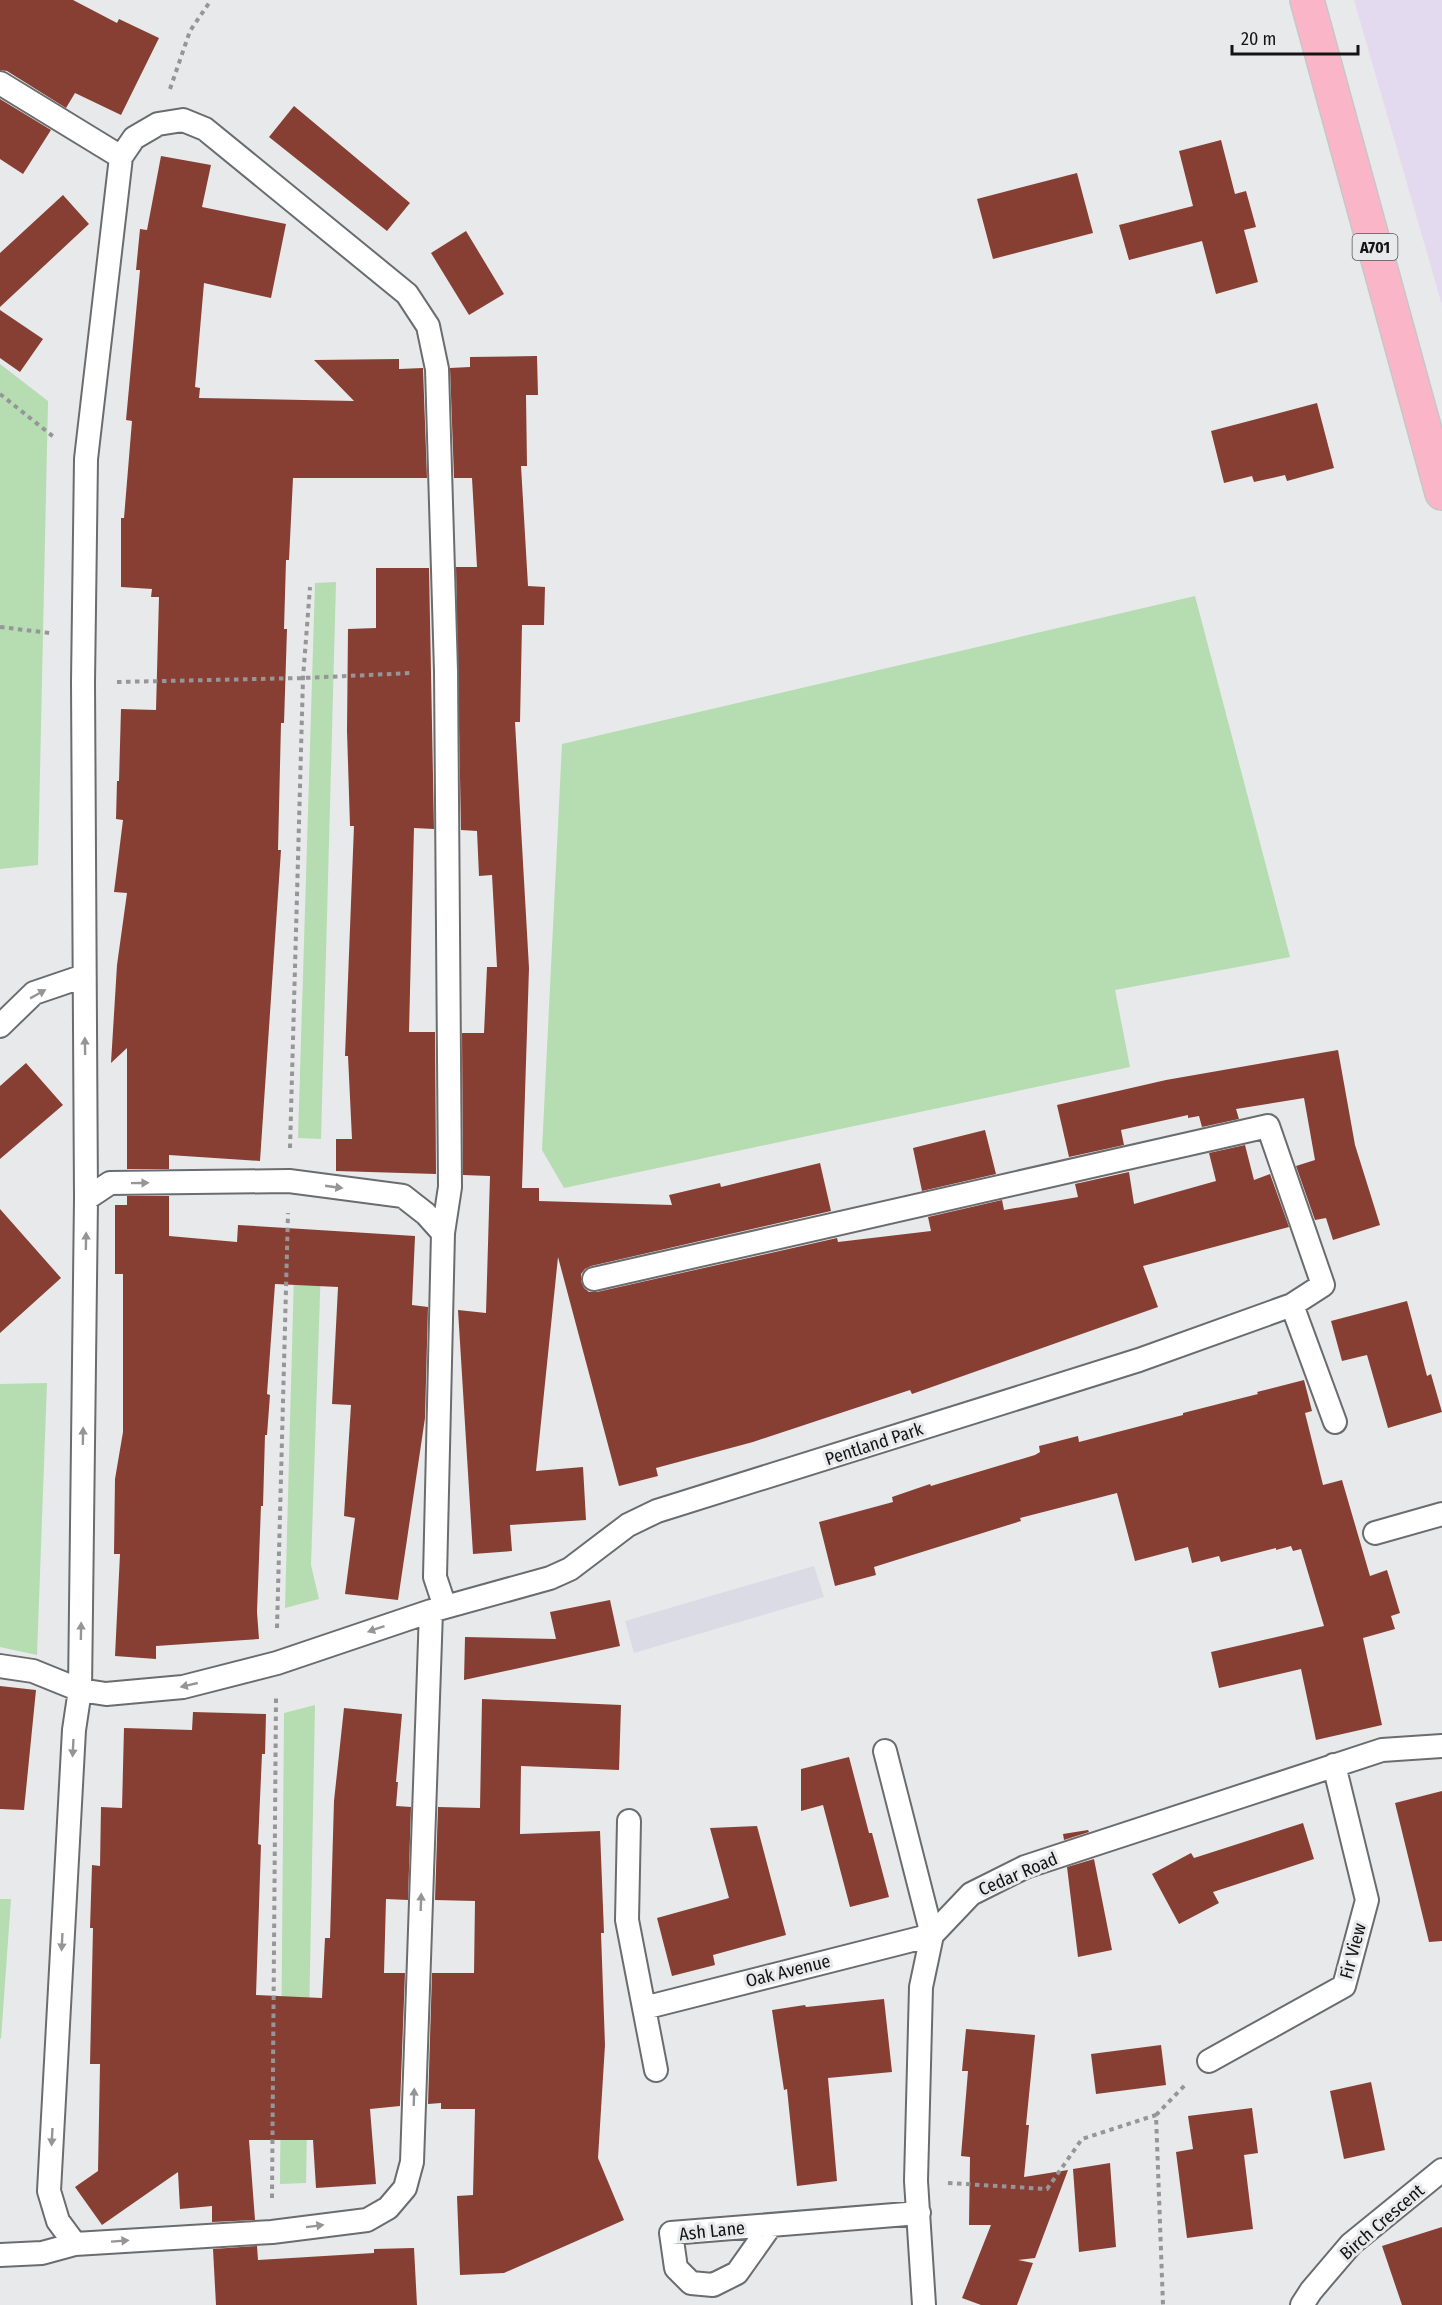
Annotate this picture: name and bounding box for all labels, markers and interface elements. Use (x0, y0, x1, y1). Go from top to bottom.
scale bar (1232, 18, 1358, 56)
text: 20 m (1241, 28, 1276, 50)
road number: A701 (1352, 234, 1398, 260)
one-way arrow (30, 989, 47, 999)
one-way arrow (80, 1037, 90, 1056)
one-way arrow (130, 1178, 149, 1188)
one-way arrow (325, 1182, 344, 1192)
one-way arrow (81, 1232, 91, 1251)
street label: Pentland Park (822, 1418, 926, 1470)
one-way arrow (78, 1427, 88, 1446)
one-way arrow (76, 1622, 85, 1641)
one-way arrow (367, 1625, 385, 1635)
one-way arrow (180, 1681, 199, 1691)
one-way arrow (68, 1738, 77, 1757)
street label: Cedar Road (975, 1847, 1061, 1901)
one-way arrow (417, 1892, 426, 1911)
street label: Fir View (1335, 1921, 1371, 1981)
one-way arrow (58, 1933, 67, 1952)
street label: Oak Avenue (743, 1950, 833, 1992)
one-way arrow (409, 2087, 419, 2106)
one-way arrow (47, 2128, 57, 2147)
street label: Birch Crescent (1335, 2179, 1429, 2265)
street label: Ash Lane (678, 2217, 746, 2245)
one-way arrow (305, 2222, 324, 2231)
one-way arrow (111, 2236, 130, 2246)

